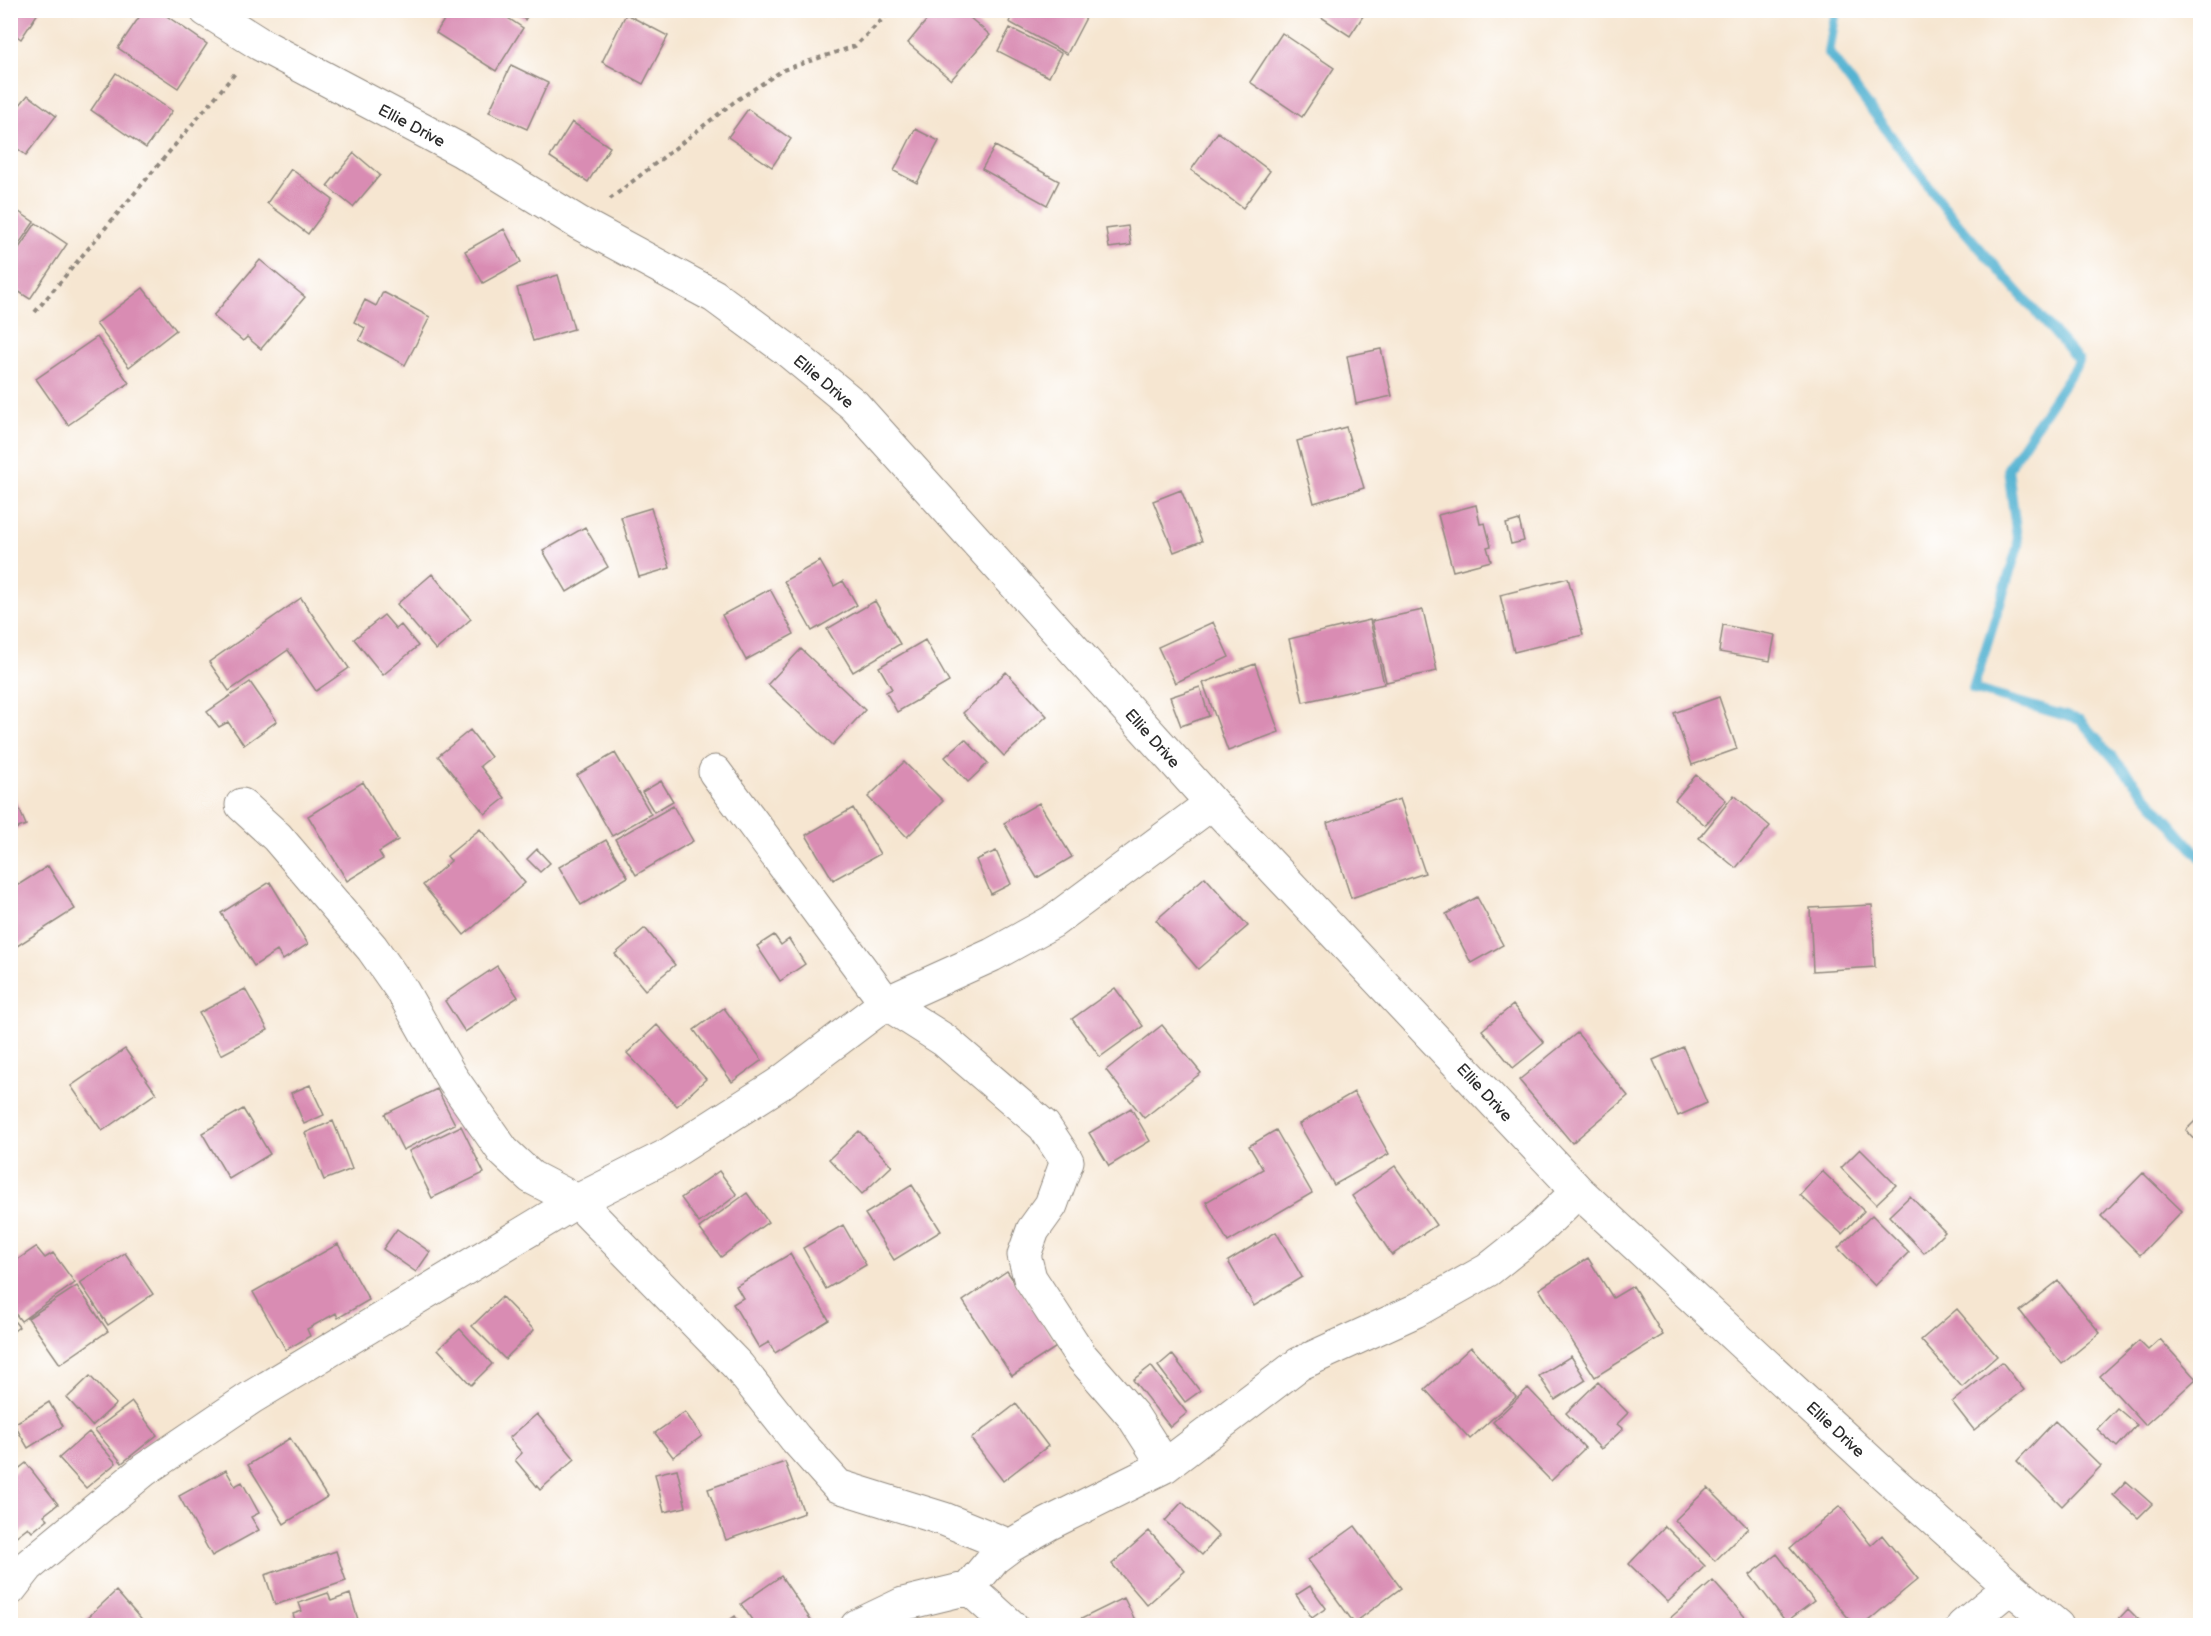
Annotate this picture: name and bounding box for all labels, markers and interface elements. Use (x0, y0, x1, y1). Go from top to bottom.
street label: Ellie Drive (375, 101, 448, 152)
street label: Ellie Drive (789, 351, 857, 413)
street label: Ellie Drive (1120, 706, 1184, 773)
street label: Ellie Drive (1452, 1060, 1516, 1127)
street label: Ellie Drive (1802, 1398, 1868, 1462)

